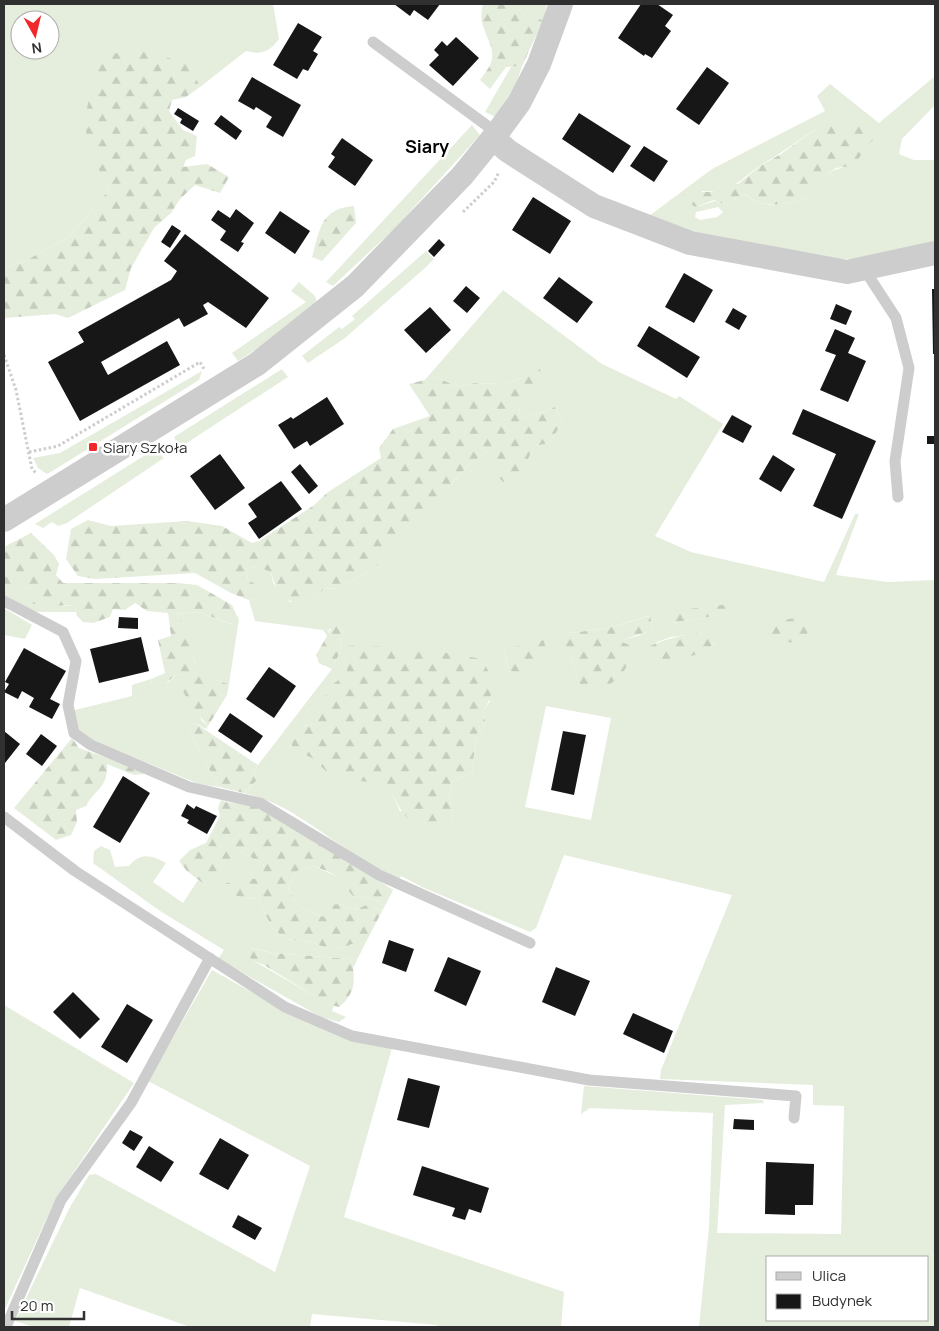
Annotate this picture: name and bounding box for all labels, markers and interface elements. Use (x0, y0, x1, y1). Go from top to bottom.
north arrow (10, 10, 60, 60)
text: N (31, 38, 43, 58)
district label: Siary (405, 134, 449, 158)
place label: Siary Szkoła (103, 437, 187, 458)
marker: Siary Szkoła (87, 441, 99, 453)
legend (766, 1256, 929, 1321)
text: Ulica (812, 1265, 846, 1286)
scale bar (12, 1288, 85, 1320)
text: Budynek (812, 1290, 873, 1311)
text: 20 m (20, 1295, 53, 1316)

